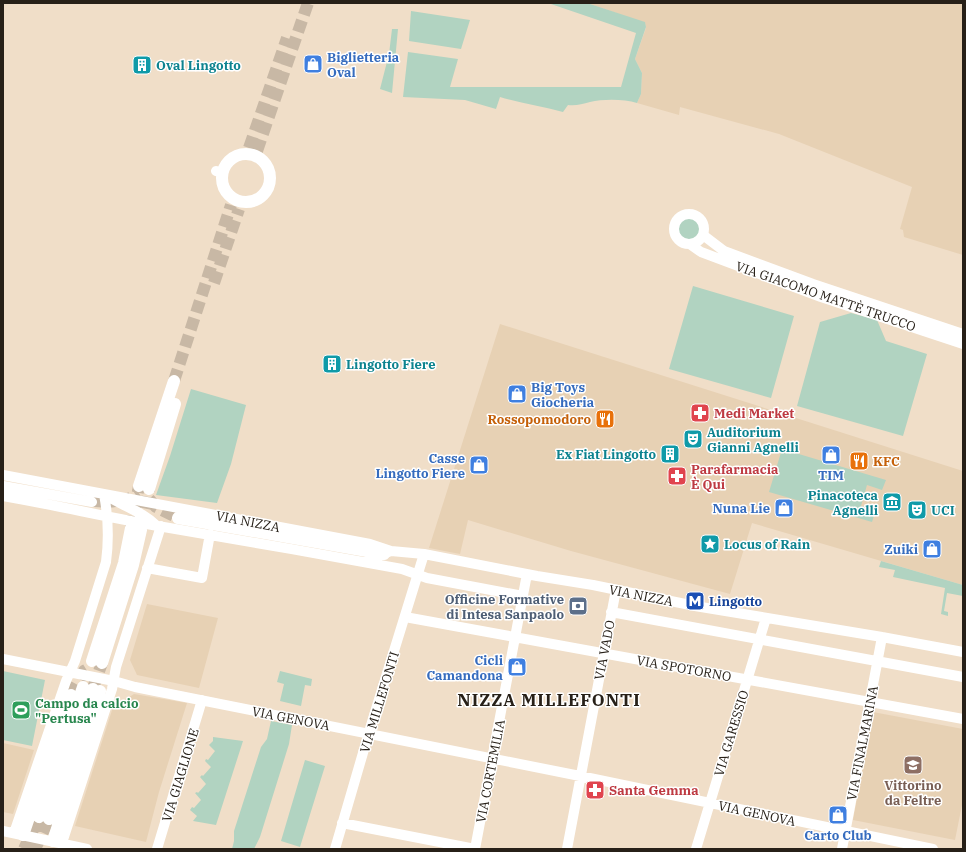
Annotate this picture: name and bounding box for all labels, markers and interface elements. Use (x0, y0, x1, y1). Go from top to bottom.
place label: Biglietteria Oval (327, 49, 400, 81)
shop icon: Biglietteria Oval (302, 53, 324, 75)
building icon: Oval Lingotto (131, 54, 153, 76)
place label: Oval Lingotto (156, 57, 241, 74)
street label: VIA GIACOMO MATTÈ TRUCCO (734, 258, 918, 335)
building icon: Lingotto Fiere (321, 353, 343, 375)
place label: Lingotto Fiere (346, 356, 436, 373)
place label: Big Toys Giocheria (531, 379, 595, 411)
shop icon: Big Toys Giocheria (506, 383, 528, 405)
pharmacy icon: Medi Market (689, 402, 711, 424)
place label: Medi Market (714, 405, 794, 422)
restaurant icon: Rossopomodoro (594, 408, 616, 430)
place label: Rossopomodoro (488, 411, 591, 428)
place label: Auditorium Gianni Agnelli (707, 424, 800, 456)
theatre icon: Auditorium Gianni Agnelli (682, 428, 704, 450)
building icon: Ex Fiat Lingotto (659, 443, 681, 465)
shop icon: TIM (820, 444, 842, 466)
place label: Ex Fiat Lingotto (556, 446, 656, 463)
place label: Casse Lingotto Fiere (375, 450, 465, 482)
restaurant icon: KFC (848, 450, 870, 472)
place label: KFC (873, 453, 900, 470)
shop icon: Casse Lingotto Fiere (468, 454, 490, 476)
place label: Parafarmacia È Qui (691, 461, 779, 493)
pharmacy icon: Parafarmacia È Qui (666, 465, 688, 487)
place label: TIM (818, 467, 844, 484)
place label: Pinacoteca Agnelli (808, 487, 879, 519)
museum icon: Pinacoteca Agnelli (881, 491, 903, 513)
shop icon: Nuna Lie (773, 497, 795, 519)
theatre icon: UCI (906, 499, 928, 521)
place label: Nuna Lie (713, 500, 770, 517)
place label: UCI (931, 502, 955, 519)
street label: VIA NIZZA (214, 507, 282, 536)
place icon: Locus of Rain (699, 533, 721, 555)
place label: Locus of Rain (724, 536, 811, 553)
shop icon: Zuiki (921, 538, 943, 560)
place label: Zuiki (884, 541, 919, 558)
street label: VIA NIZZA (607, 581, 675, 610)
metro station icon: Lingotto (684, 590, 706, 612)
place label: Officine Formative di Intesa Sanpaolo (445, 591, 564, 623)
place label: Lingotto (709, 593, 763, 610)
bank icon: Officine Formative di Intesa Sanpaolo (567, 595, 589, 617)
street label: VIA VADO (590, 619, 619, 681)
street label: VIA MILLEFONTI (356, 649, 403, 755)
place label: Cicli Camandona (427, 652, 504, 684)
street label: VIA SPOTORNO (635, 652, 733, 685)
shop icon: Cicli Camandona (506, 656, 528, 678)
street label: VIA FINALMARINA (843, 684, 882, 802)
street label: VIA GARESSIO (710, 688, 753, 778)
district label: NIZZA MILLEFONTI (457, 689, 641, 711)
place label: Campo da calcio "Pertusa" (35, 695, 139, 727)
sports icon: Campo da calcio "Pertusa" (10, 699, 32, 721)
street label: VIA GENOVA (251, 703, 331, 734)
street label: VIA CORTEMILIA (472, 718, 509, 824)
street label: VIA GIAGLIONE (158, 726, 203, 824)
school or university icon: Vittorino da Feltre (902, 754, 924, 776)
place label: Vittorino da Feltre (884, 777, 942, 809)
pharmacy icon: Santa Gemma (584, 779, 606, 801)
place label: Santa Gemma (609, 782, 699, 799)
street label: VIA GENOVA (717, 797, 797, 830)
shop icon: Carto Club (827, 804, 849, 826)
place label: Carto Club (804, 827, 872, 844)

